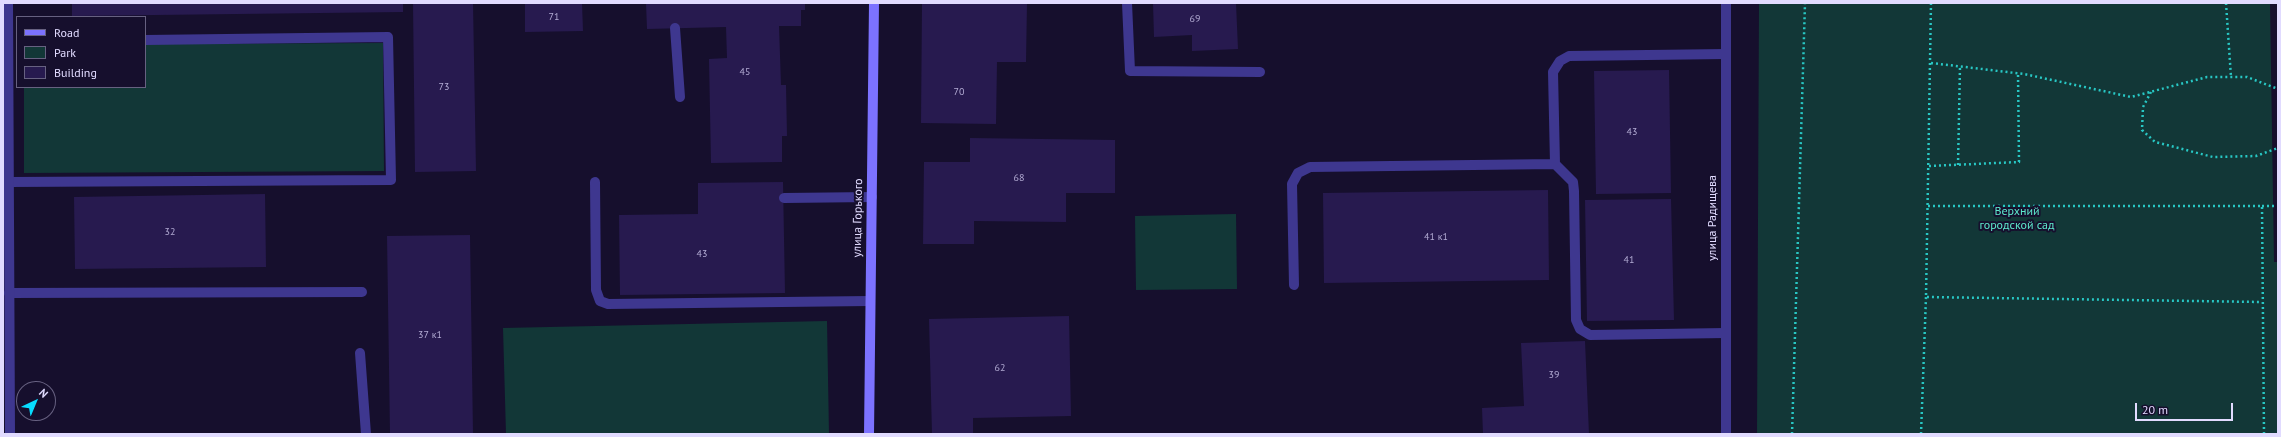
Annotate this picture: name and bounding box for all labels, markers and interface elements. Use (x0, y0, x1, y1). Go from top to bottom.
house number: 71 (549, 11, 559, 23)
house number: 69 (1190, 13, 1200, 25)
legend (16, 16, 146, 88)
text: Road (54, 25, 79, 40)
text: Park (54, 45, 76, 60)
text: Building (54, 65, 97, 80)
house number: 45 (740, 66, 750, 78)
house number: 73 (439, 81, 449, 93)
house number: 70 (954, 86, 964, 98)
house number: 43 (1627, 126, 1637, 138)
house number: 68 (1014, 172, 1024, 184)
street label: улица Радищева (1706, 175, 1720, 261)
street label: улица Горького (850, 178, 866, 258)
park label: Верхний городской сад (1979, 205, 2055, 233)
house number: 32 (165, 226, 175, 238)
house number: 41 к1 (1424, 231, 1448, 243)
house number: 43 (697, 248, 707, 260)
house number: 41 (1624, 254, 1634, 266)
house number: 37 к1 (418, 329, 442, 341)
house number: 62 (995, 362, 1005, 374)
house number: 39 (1549, 369, 1559, 381)
north arrow (16, 381, 56, 421)
text: N (36, 386, 51, 401)
scale bar (2137, 395, 2235, 421)
text: 20 m (2142, 402, 2168, 417)

